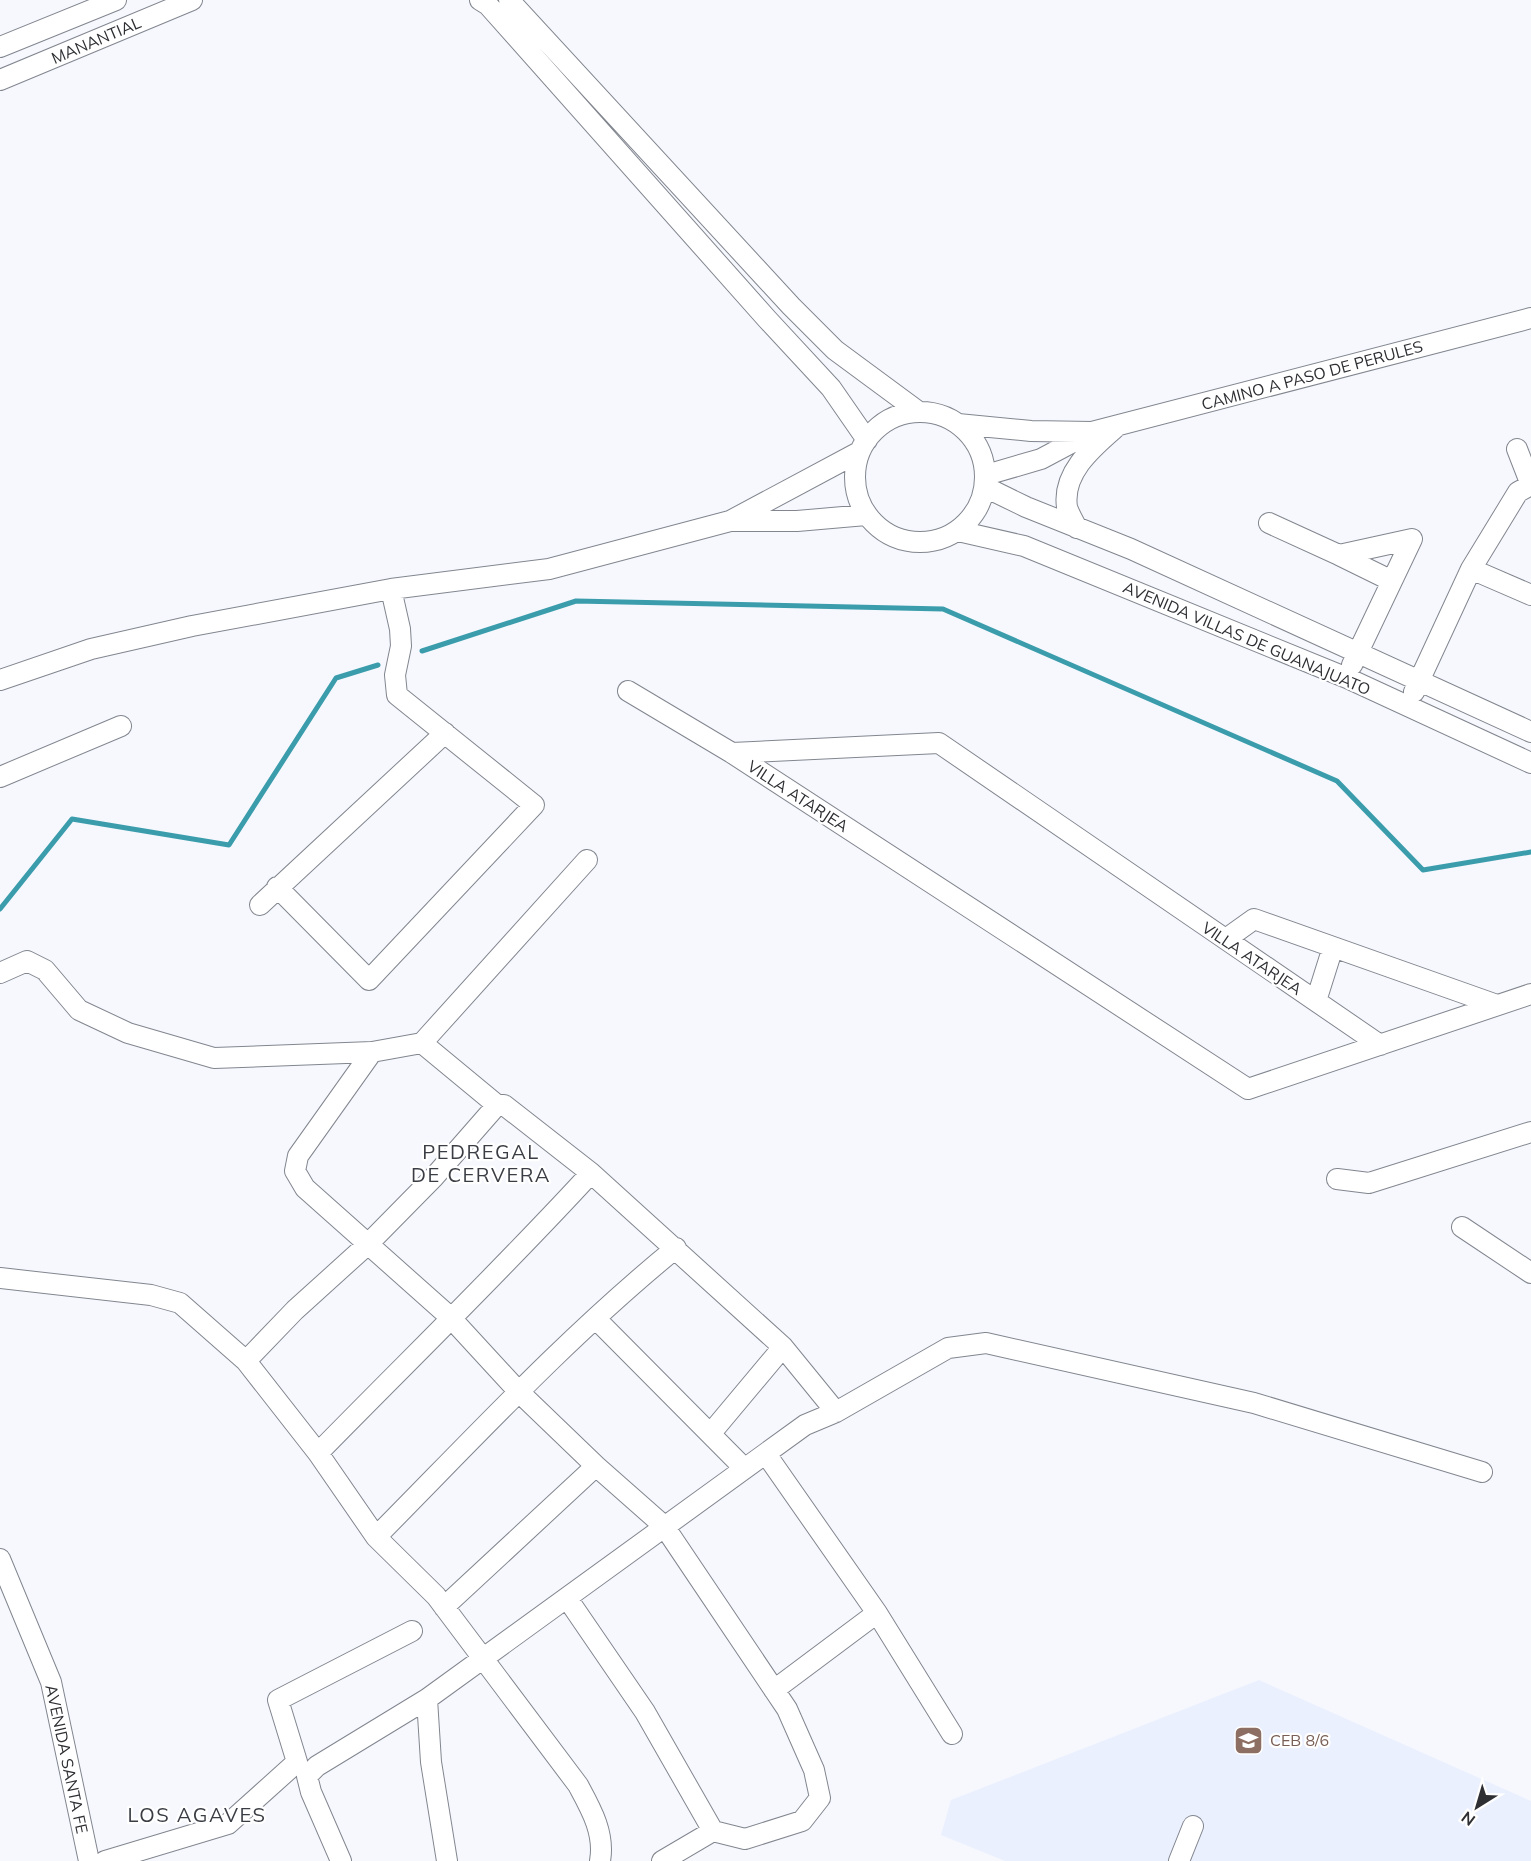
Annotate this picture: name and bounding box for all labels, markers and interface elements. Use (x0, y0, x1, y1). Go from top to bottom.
street label: MANANTIAL (48, 12, 144, 68)
street label: CAMINO A PASO DE PERULES (1199, 336, 1425, 414)
street label: AVENIDA VILLAS DE GUANAJUATO (1120, 577, 1374, 699)
street label: VILLA ATARJEA (744, 756, 852, 836)
street label: VILLA ATARJEA (1198, 917, 1306, 999)
district label: PEDREGAL DE CERVERA (411, 1139, 551, 1187)
street label: AVENIDA SANTA FE (41, 1683, 93, 1835)
school or university icon: CEB 8/6 (1233, 1724, 1265, 1756)
place label: CEB 8/6 (1270, 1730, 1329, 1750)
north arrow (1447, 1777, 1507, 1837)
district label: LOS AGAVES (128, 1802, 266, 1827)
text: N (1457, 1807, 1479, 1831)

